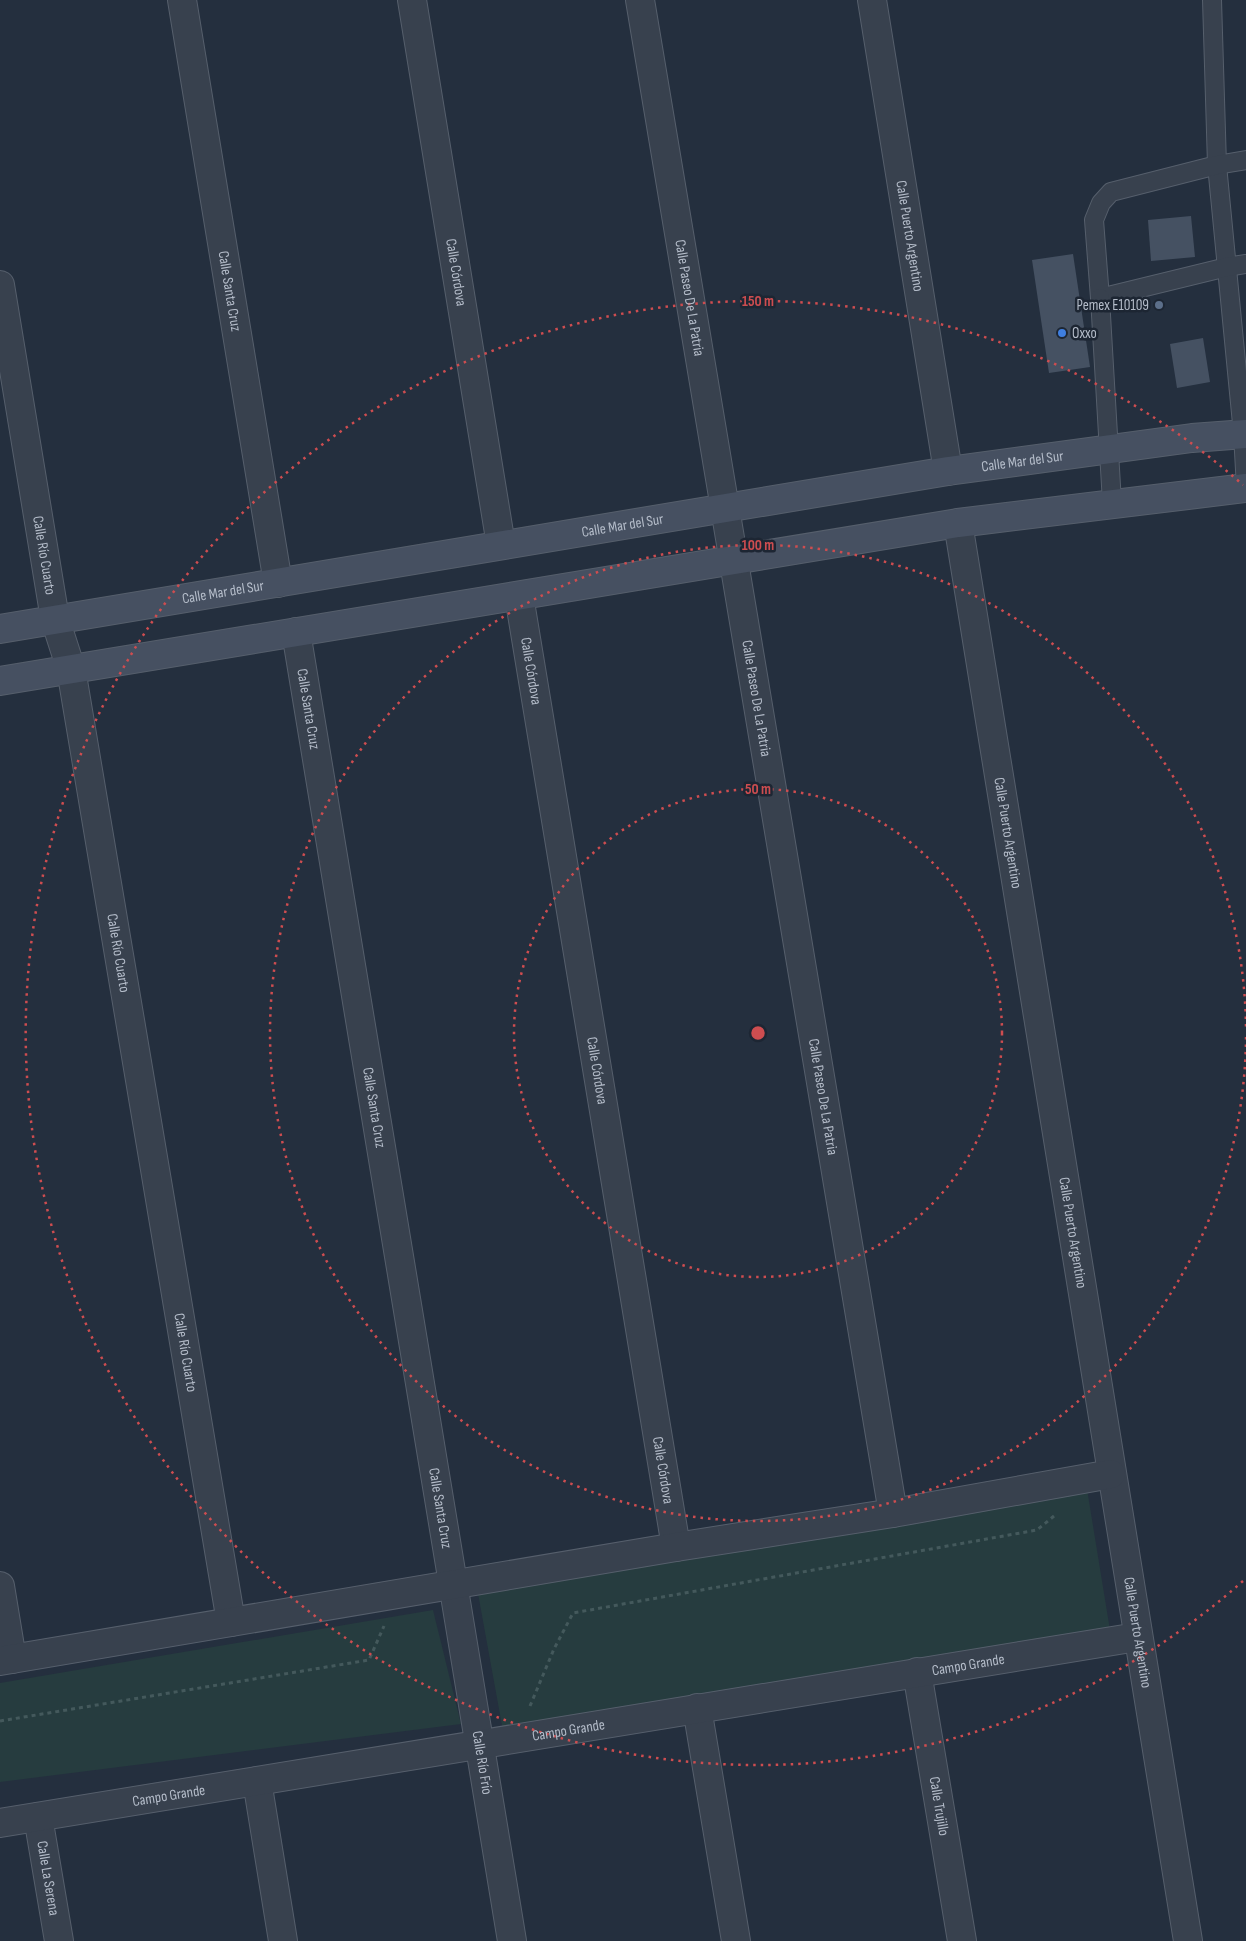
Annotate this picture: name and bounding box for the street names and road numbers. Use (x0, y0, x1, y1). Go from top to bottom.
street label: Calle Puerto Argentino (891, 179, 928, 293)
street label: Calle Córdova (441, 237, 471, 308)
street label: Calle Paseo De La Patria (670, 238, 708, 358)
street label: Calle Santa Cruz (213, 249, 246, 333)
street label: Calle Mar del Sur (980, 446, 1065, 476)
street label: Calle Mar del Sur (580, 509, 666, 542)
street label: Calle Río Cuarto (28, 515, 60, 596)
street label: Calle Mar del Sur (181, 576, 266, 609)
street label: Calle Córdova (516, 636, 546, 706)
street label: Calle Paseo De La Patria (737, 639, 775, 758)
street label: Calle Santa Cruz (292, 667, 324, 751)
street label: Calle Puerto Argentino (989, 776, 1026, 890)
street label: Calle Río Cuarto (102, 912, 134, 994)
street label: Calle Córdova (582, 1036, 612, 1106)
street label: Calle Paseo De La Patria (804, 1037, 842, 1157)
street label: Calle Santa Cruz (358, 1066, 390, 1150)
street label: Calle Puerto Argentino (1054, 1176, 1091, 1290)
street label: Calle Río Cuarto (169, 1312, 201, 1393)
street label: Calle Córdova (648, 1435, 678, 1506)
street label: Calle Santa Cruz (424, 1467, 456, 1551)
street label: Calle Puerto Argentino (1119, 1576, 1156, 1689)
street label: Campo Grande (930, 1650, 1006, 1680)
street label: Campo Grande (531, 1715, 606, 1746)
street label: Calle Río Frío (467, 1730, 497, 1796)
street label: Calle Trujillo (925, 1775, 953, 1837)
street label: Campo Grande (131, 1781, 207, 1811)
street label: Calle La Serena (32, 1839, 64, 1917)

